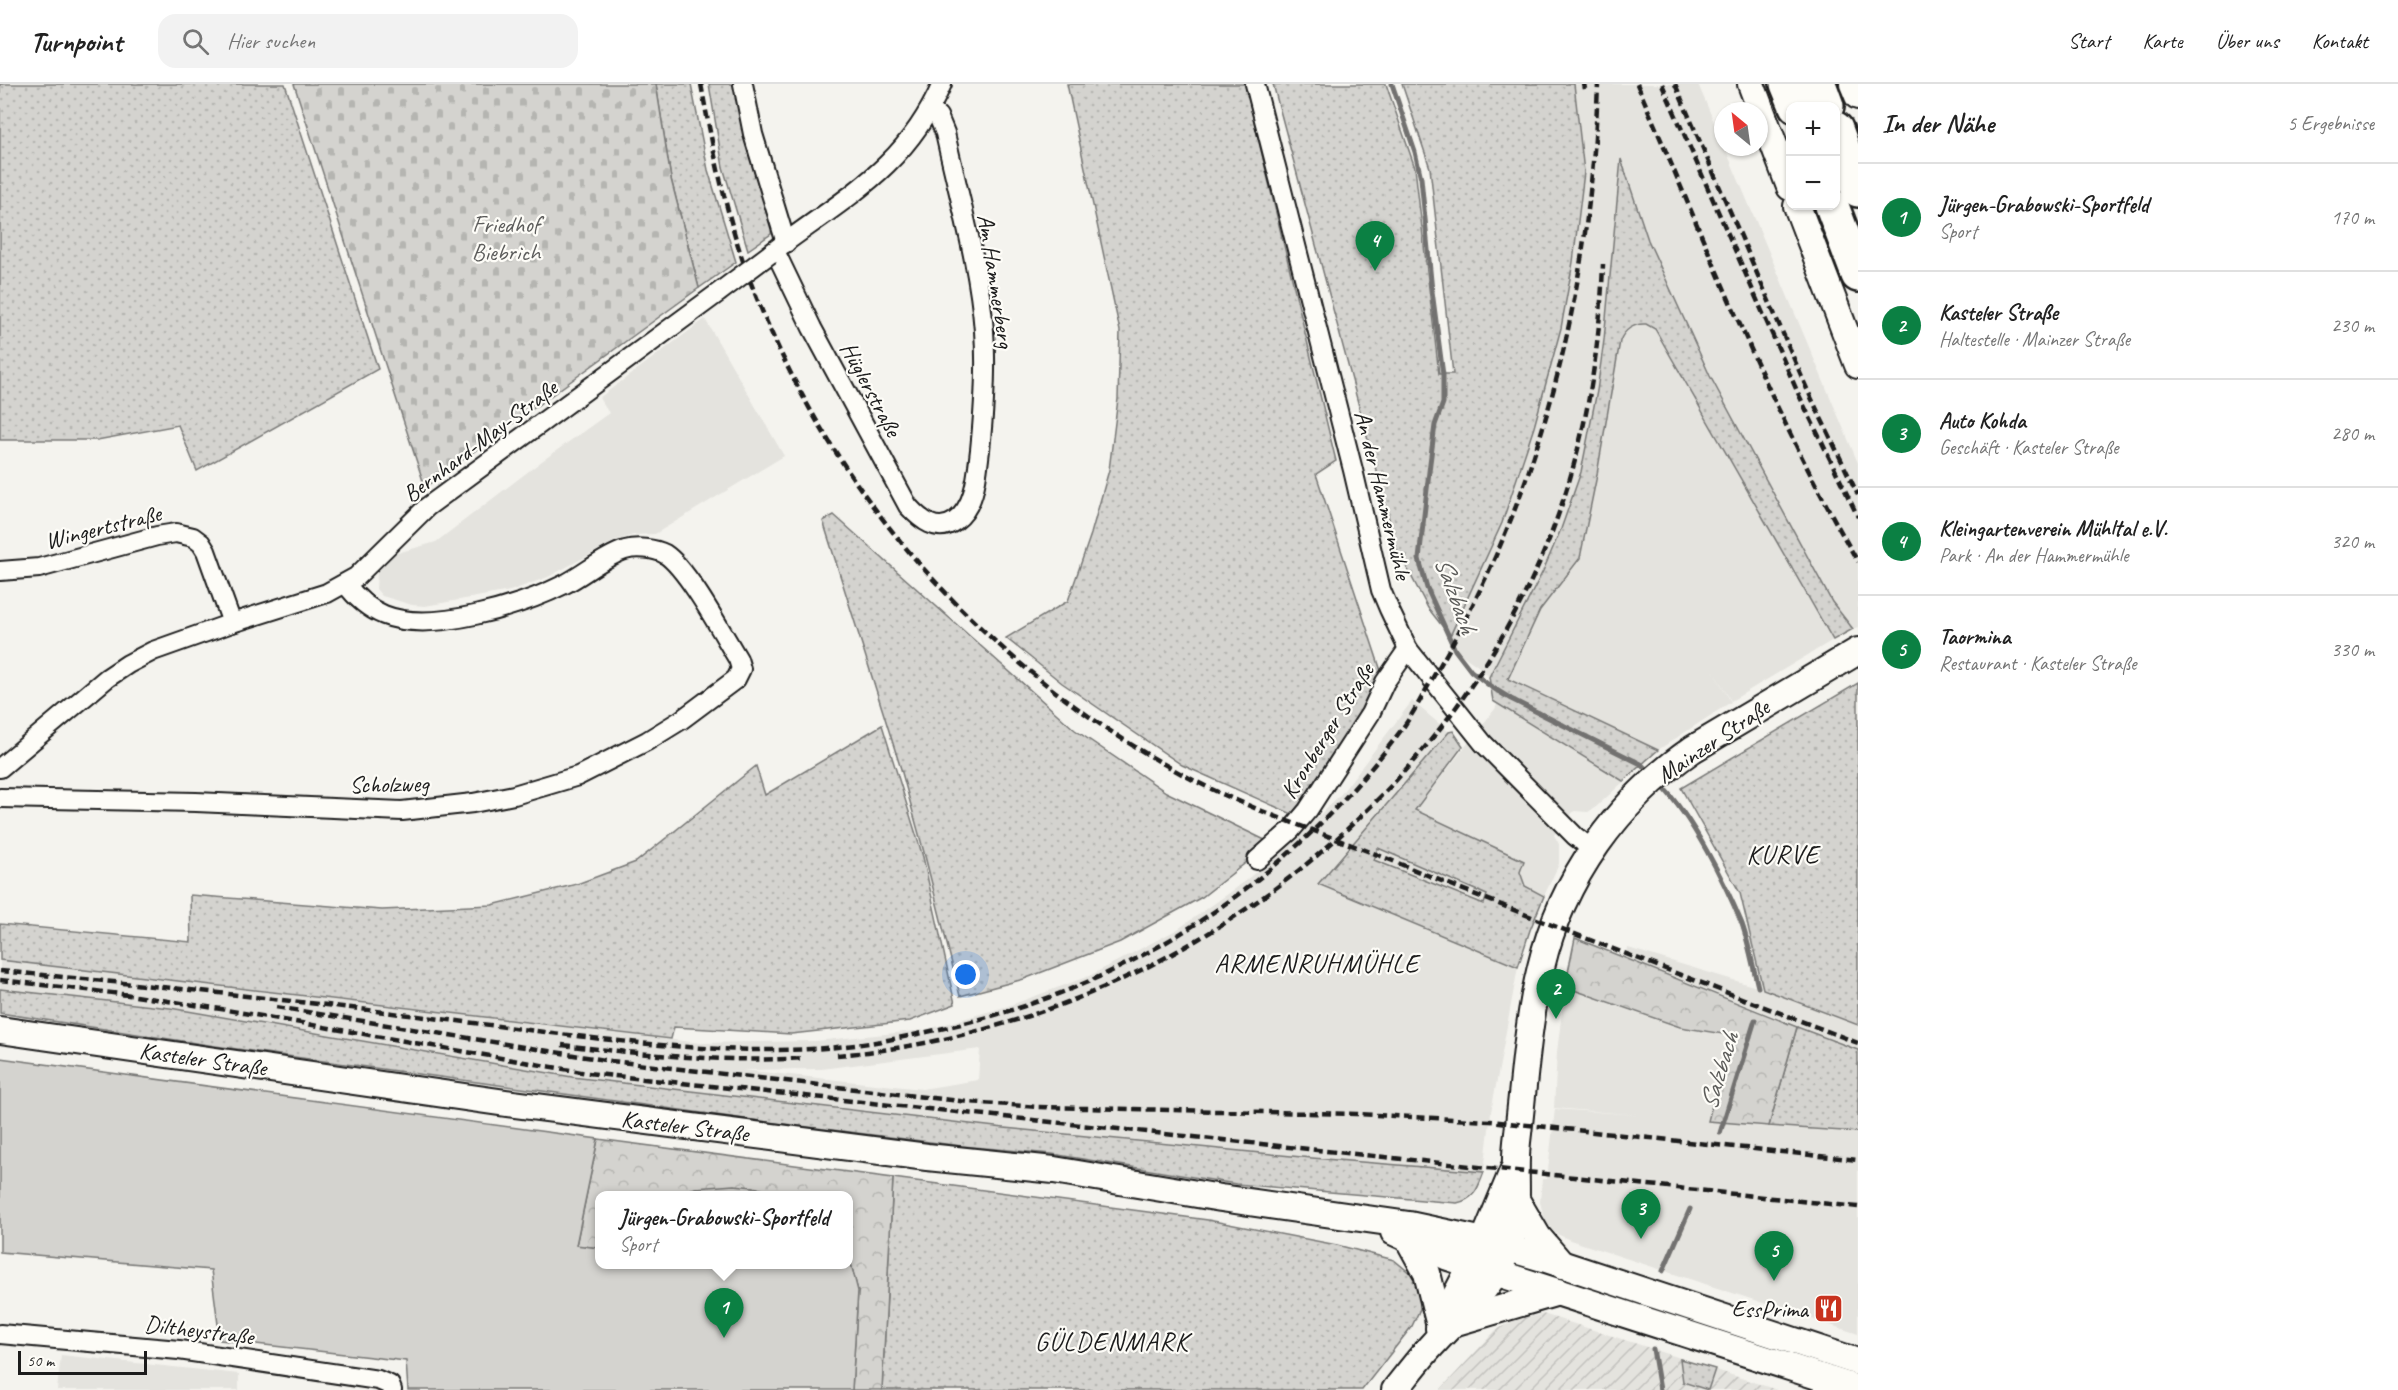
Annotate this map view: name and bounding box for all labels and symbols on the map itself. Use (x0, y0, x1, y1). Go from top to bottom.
north arrow (1714, 102, 1768, 156)
park label: Friedhof Biebrich (472, 209, 545, 267)
street label: Am Hammerberg (971, 212, 1022, 352)
pin: 4 (1356, 222, 1394, 271)
street label: Hüglerstraße (834, 336, 909, 444)
street label: Bernhard-May-Straße (397, 372, 565, 509)
street label: An der Hammermühle (1348, 407, 1419, 585)
street label: Wingertstraße (42, 498, 166, 556)
water label: Salzbach (1427, 552, 1486, 640)
street label: Kronberger Straße (1273, 656, 1382, 804)
street label: Mainzer Straße (1651, 691, 1777, 790)
street label: Scholzweg (349, 768, 430, 800)
district label: KURVE (1747, 838, 1821, 871)
district label: ARMENRUHMÜHLE (1215, 947, 1421, 980)
your location (951, 960, 980, 989)
pin: 2 (1536, 970, 1576, 1019)
water label: Salzbach (1692, 1026, 1747, 1114)
street label: Kasteler Straße (138, 1035, 271, 1083)
street label: Kasteler Straße (620, 1103, 752, 1149)
pin: 3 (1622, 1190, 1660, 1239)
pin: 5 (1754, 1232, 1794, 1281)
pin: 1 (704, 1288, 744, 1338)
restaurant icon: EssPrima (1813, 1293, 1845, 1325)
place label: EssPrima (1732, 1294, 1809, 1324)
street label: Diltheystraße (143, 1308, 257, 1352)
district label: GÜLDENMARK (1035, 1325, 1193, 1358)
scale bar (18, 1348, 147, 1376)

